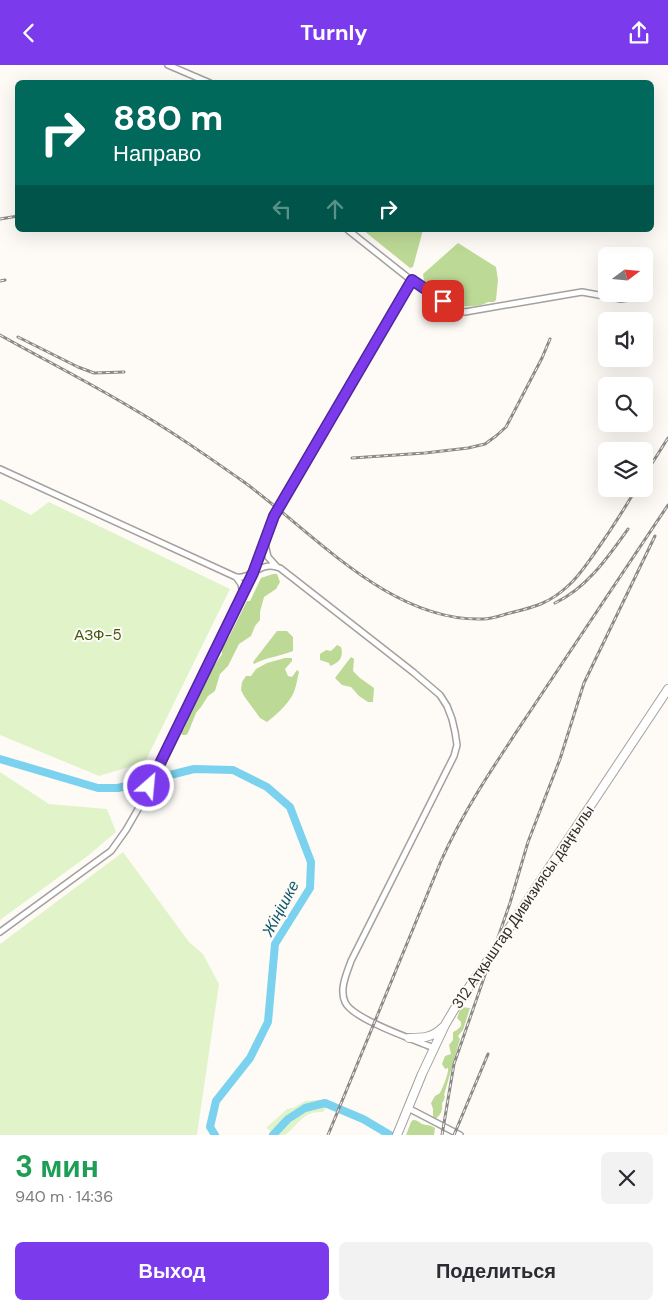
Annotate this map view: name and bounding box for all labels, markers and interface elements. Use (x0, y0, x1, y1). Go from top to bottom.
text: Turnly (300, 18, 368, 47)
icon: back (15, 19, 43, 47)
icon: share (625, 19, 653, 47)
text: 880 m (113, 95, 223, 141)
icon: right (30, 100, 95, 165)
text: Направо (113, 139, 201, 168)
icon: left (268, 195, 296, 223)
icon: ahead (321, 195, 349, 223)
icon: right (374, 195, 402, 223)
north arrow (598, 247, 652, 303)
map controls (598, 247, 653, 497)
pin (422, 280, 464, 322)
icon: arrive (429, 287, 457, 315)
button: sound (598, 312, 653, 367)
button: search (598, 377, 653, 432)
button: layers (598, 442, 653, 497)
park label: АЗФ-5 (74, 625, 122, 645)
position arrow (122, 759, 174, 811)
street label: 312 Атқыштар Дивизиясы даңғылы (447, 802, 599, 1012)
water label: Жіңішке (257, 877, 304, 941)
text: 3 мин (15, 1147, 99, 1186)
button: close (601, 1152, 653, 1204)
text: 940 m · 14:36 (15, 1186, 113, 1207)
button: Выход (15, 1242, 329, 1300)
button: Поделиться (339, 1242, 653, 1300)

